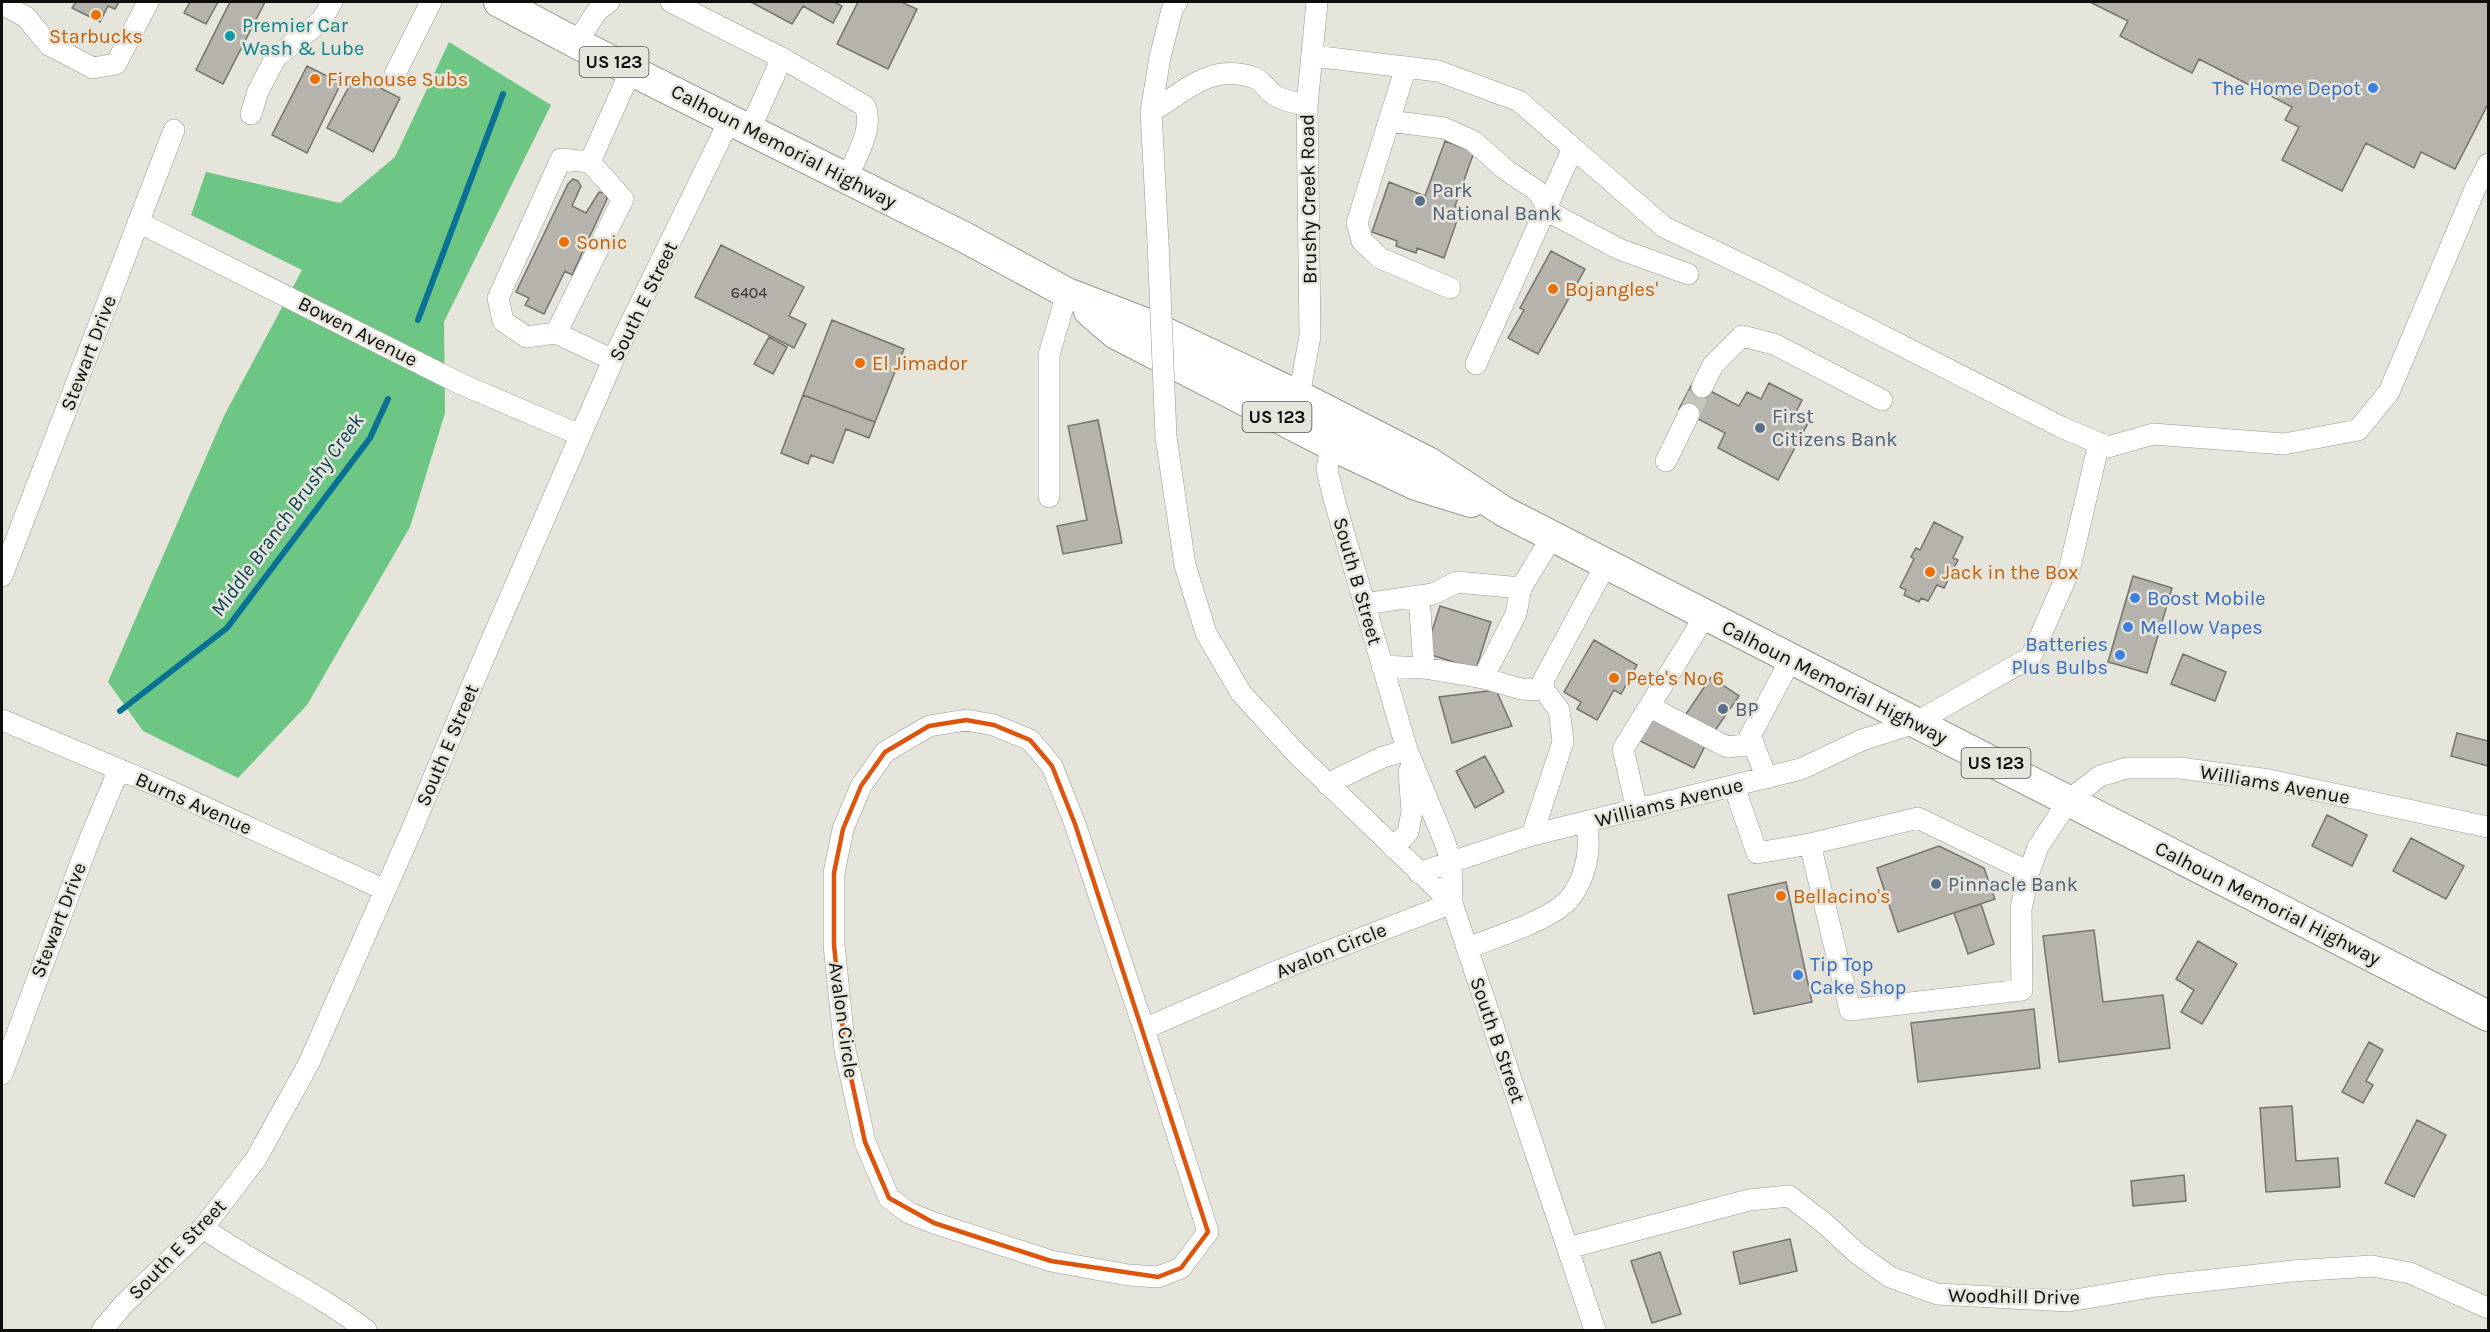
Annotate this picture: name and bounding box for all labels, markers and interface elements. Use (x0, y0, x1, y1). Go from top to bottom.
marker: Starbucks (89, 8, 103, 22)
place label: Premier Car Wash & Lube (242, 14, 364, 60)
place label: Starbucks (49, 25, 143, 48)
marker: Premier Car Wash & Lube (223, 29, 237, 43)
road number: US 123 (580, 47, 648, 77)
place label: Firehouse Subs (327, 68, 468, 91)
marker: Firehouse Subs (308, 72, 322, 86)
place label: The Home Depot (2212, 77, 2361, 100)
street label: Calhoun Memorial Highway (667, 80, 900, 213)
marker: The Home Depot (2366, 81, 2380, 95)
street label: Brushy Creek Road (1296, 114, 1321, 284)
place label: Park National Bank (1432, 179, 1561, 225)
marker: Park National Bank (1413, 194, 1427, 208)
place label: Sonic (576, 231, 627, 254)
marker: Sonic (557, 235, 571, 249)
street label: South E Street (605, 237, 683, 365)
place label: Bojangles' (1565, 278, 1658, 301)
marker: Bojangles' (1546, 282, 1560, 296)
house number: 6404 (731, 283, 767, 302)
street label: Stewart Drive (56, 292, 121, 414)
street label: Bowen Avenue (294, 292, 421, 371)
place label: El Jimador (872, 352, 968, 375)
marker: El Jimador (853, 356, 867, 370)
road number: US 123 (1242, 402, 1312, 432)
place label: First Citizens Bank (1772, 405, 1898, 451)
water label: Middle Branch Brushy Creek (205, 409, 369, 621)
marker: First Citizens Bank (1753, 421, 1767, 435)
street label: South B Street (1328, 515, 1387, 648)
place label: Jack in the Box (1942, 561, 2078, 584)
marker: Jack in the Box (1923, 565, 1937, 579)
place label: Boost Mobile (2147, 587, 2266, 610)
marker: Boost Mobile (2128, 591, 2142, 605)
street label: Calhoun Memorial Highway (1718, 616, 1951, 749)
place label: Mellow Vapes (2140, 616, 2263, 639)
marker: Mellow Vapes (2121, 620, 2135, 634)
place label: Batteries Plus Bulbs (2011, 633, 2108, 679)
marker: Batteries Plus Bulbs (2113, 648, 2127, 662)
place label: Pete's No 6 (1626, 667, 1724, 690)
marker: Pete's No 6 (1607, 671, 1621, 685)
street label: South E Street (411, 680, 484, 810)
place label: BP (1735, 698, 1759, 721)
marker: BP (1716, 702, 1730, 716)
road number: US 123 (1962, 748, 2030, 778)
street label: Williams Avenue (2198, 760, 2352, 809)
street label: Burns Avenue (132, 768, 256, 839)
street label: Williams Avenue (1593, 773, 1746, 832)
street label: Calhoun Memorial Highway (2151, 837, 2384, 970)
street label: Stewart Drive (26, 859, 91, 981)
place label: Pinnacle Bank (1948, 873, 2078, 896)
marker: Pinnacle Bank (1929, 877, 1943, 891)
place label: Bellacino's (1793, 885, 1890, 908)
marker: Bellacino's (1774, 889, 1788, 903)
street label: Avalon Circle (1273, 918, 1390, 983)
place label: Tip Top Cake Shop (1810, 953, 1906, 999)
street label: Avalon Circle (824, 960, 863, 1080)
marker: Tip Top Cake Shop (1791, 968, 1805, 982)
street label: South B Street (1465, 974, 1530, 1107)
street label: South E Street (124, 1194, 231, 1304)
street label: Woodhill Drive (1948, 1284, 2080, 1309)

